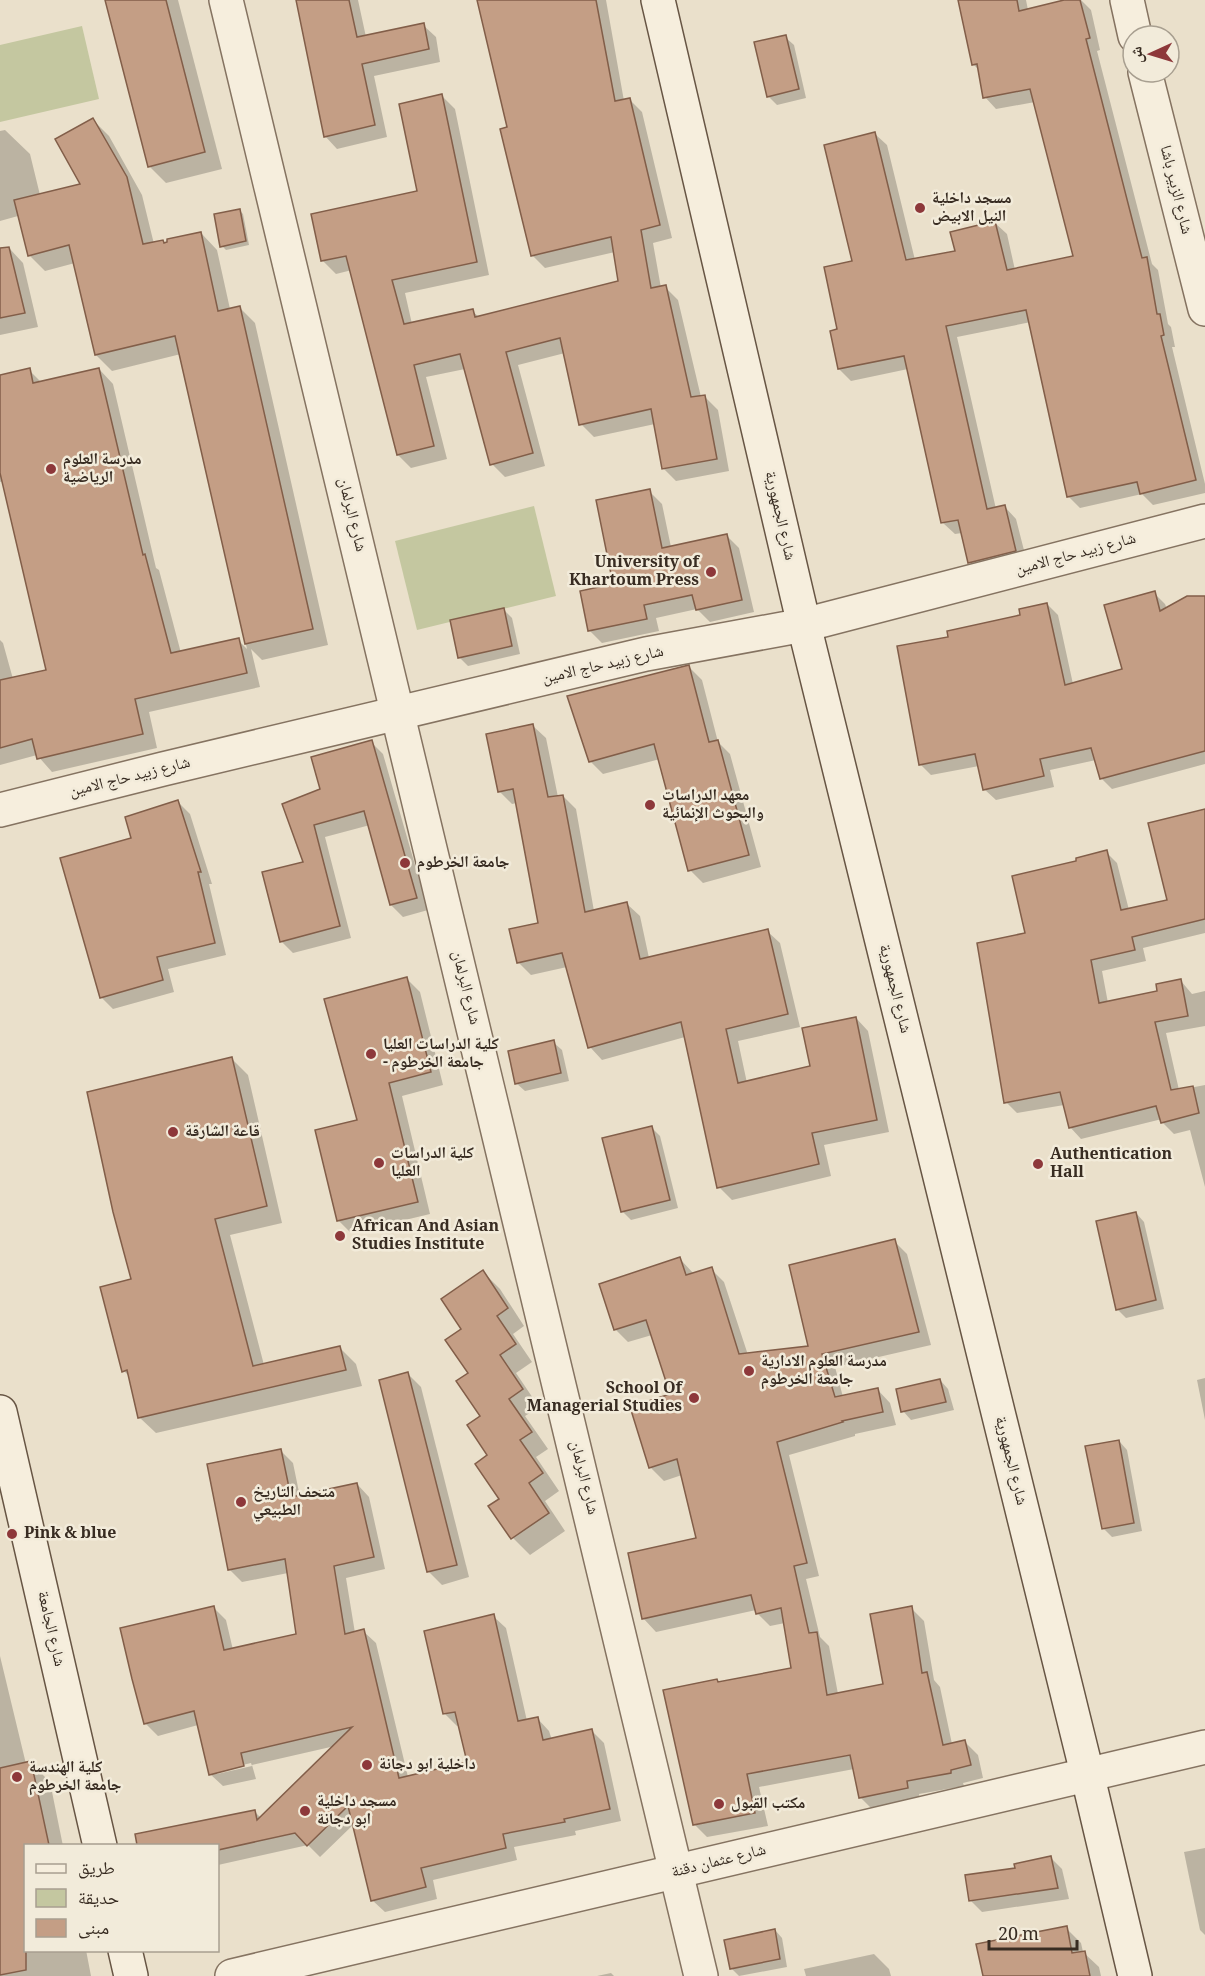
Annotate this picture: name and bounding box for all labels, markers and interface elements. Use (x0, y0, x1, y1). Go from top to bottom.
north arrow (1121, 24, 1181, 84)
text: ش (1124, 45, 1153, 64)
street label: شارع الزبير باشا (1151, 143, 1199, 237)
place label: مسجد داخلية النيل الابيض (932, 186, 1012, 231)
marker: مسجد داخلية النيل الابيض (913, 201, 927, 215)
place label: مدرسة العلوم الرياضية (63, 447, 142, 492)
marker: مدرسة العلوم الرياضية (44, 462, 58, 476)
street label: شارع الجمهورية (756, 469, 802, 563)
street label: شارع البرلمان (329, 475, 373, 555)
street label: شارع زبيد حاج الامين (1013, 526, 1139, 584)
place label: University of Khartoum Press (569, 550, 700, 595)
marker: University of Khartoum Press (704, 565, 718, 579)
street label: شارع زبيد حاج الامين (540, 639, 666, 693)
street label: شارع زبيد حاج الامين (67, 750, 193, 806)
place label: معهد الدراسات والبحوث الإنمائية (662, 783, 764, 828)
marker: معهد الدراسات والبحوث الإنمائية (643, 798, 657, 812)
place label: جامعة الخرطوم (417, 850, 510, 877)
marker: جامعة الخرطوم (398, 856, 412, 870)
street label: شارع الجمهورية (870, 942, 918, 1036)
street label: شارع البرلمان (443, 948, 487, 1028)
place label: كلية الدراسات العليا - جامعة الخرطوم (383, 1032, 499, 1077)
marker: كلية الدراسات العليا - جامعة الخرطوم (364, 1047, 378, 1061)
place label: قاعة الشارقة (185, 1119, 260, 1146)
marker: قاعة الشارقة (166, 1125, 180, 1139)
place label: كلية الدراسات العليا (391, 1141, 474, 1186)
place label: Authentication Hall (1050, 1142, 1172, 1187)
marker: كلية الدراسات العليا (372, 1156, 386, 1170)
marker: Authentication Hall (1031, 1157, 1045, 1171)
place label: African And Asian Studies Institute (352, 1214, 499, 1259)
marker: African And Asian Studies Institute (333, 1229, 347, 1243)
place label: مدرسة العلوم الادارية جامعة الخرطوم (761, 1349, 887, 1394)
marker: مدرسة العلوم الادارية جامعة الخرطوم (742, 1364, 756, 1378)
place label: School Of Managerial Studies (527, 1376, 683, 1421)
marker: School Of Managerial Studies (687, 1391, 701, 1405)
street label: شارع الجمهورية (986, 1414, 1034, 1508)
street label: شارع البرلمان (561, 1438, 605, 1518)
place label: متحف التاريخ الطبيعي (253, 1480, 335, 1525)
marker: متحف التاريخ الطبيعي (234, 1495, 248, 1509)
place label: Pink & blue (24, 1521, 116, 1548)
marker: Pink & blue (5, 1527, 19, 1541)
street label: شارع الجامعة (28, 1588, 72, 1670)
place label: داخلية ابو دجانة (379, 1752, 476, 1779)
place label: كلية الهندسة جامعة الخرطوم (29, 1755, 122, 1800)
marker: داخلية ابو دجانة (360, 1758, 374, 1772)
marker: كلية الهندسة جامعة الخرطوم (10, 1770, 24, 1784)
place label: مسجد داخلية ابو دجانة (317, 1789, 397, 1834)
place label: مكتب القبول (731, 1791, 805, 1818)
marker: مكتب القبول (712, 1797, 726, 1811)
marker: مسجد داخلية ابو دجانة (298, 1804, 312, 1818)
street label: شارع عثمان دقنة (669, 1837, 769, 1887)
legend (24, 1844, 219, 1952)
text: طريق (78, 1855, 115, 1885)
text: حديقة (78, 1885, 119, 1915)
scale bar (989, 1913, 1078, 1951)
text: مبنى (78, 1915, 109, 1945)
text: 20 m (998, 1921, 1039, 1951)

